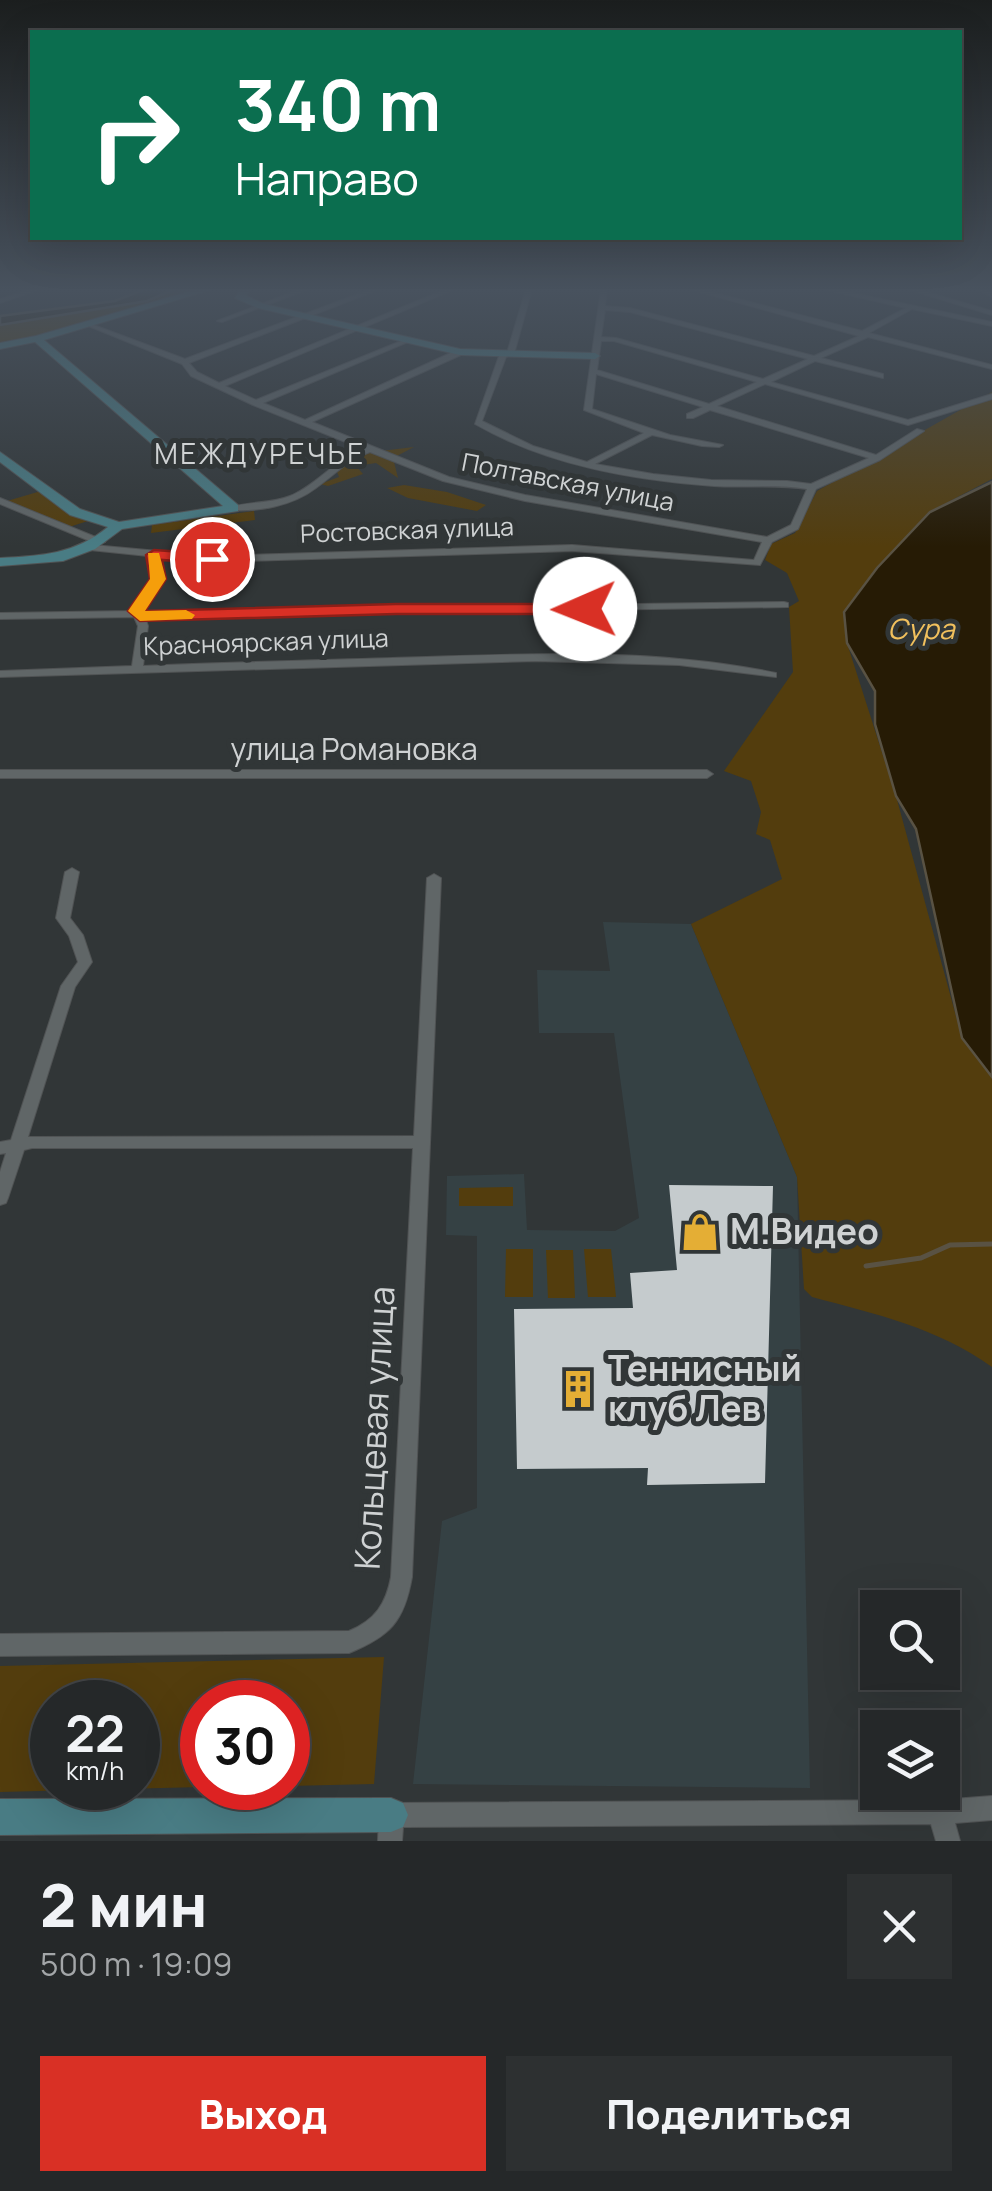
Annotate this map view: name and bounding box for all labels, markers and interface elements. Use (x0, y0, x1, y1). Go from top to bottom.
text: 340 m (235, 56, 441, 152)
icon: right (70, 70, 200, 200)
text: Направо (235, 147, 419, 209)
district label: МЕЖДУРЕЧЬЕ (154, 434, 366, 472)
street label: Полтавская улица (459, 444, 677, 519)
street label: Ростовская улица (300, 508, 514, 551)
pin (170, 517, 255, 602)
icon: arrive (185, 532, 240, 587)
position arrow (533, 557, 637, 661)
water label: Сура (888, 609, 956, 647)
street label: Красноярская улица (143, 620, 389, 663)
street label: улица Романовка (230, 728, 478, 769)
place label: М.Видео (730, 1207, 879, 1255)
shop icon: М.Видео (679, 1211, 721, 1253)
street label: Кольцевая улица (343, 1285, 405, 1571)
place label: Теннисный клуб Лев (608, 1344, 802, 1432)
building icon: Теннисный клуб Лев (557, 1368, 599, 1410)
map controls (860, 1590, 960, 1810)
button: search (860, 1590, 960, 1690)
speed limit sign: 30 (180, 1680, 310, 1810)
text: 22 (65, 1699, 125, 1767)
button: layers (860, 1710, 960, 1810)
text: km/h (66, 1753, 124, 1788)
text: 2 мин (40, 1863, 208, 1945)
button: close (847, 1874, 952, 1979)
text: 500 m · 19:09 (40, 1942, 232, 1986)
button: Выход (40, 2056, 486, 2171)
button: Поделиться (506, 2056, 952, 2171)

